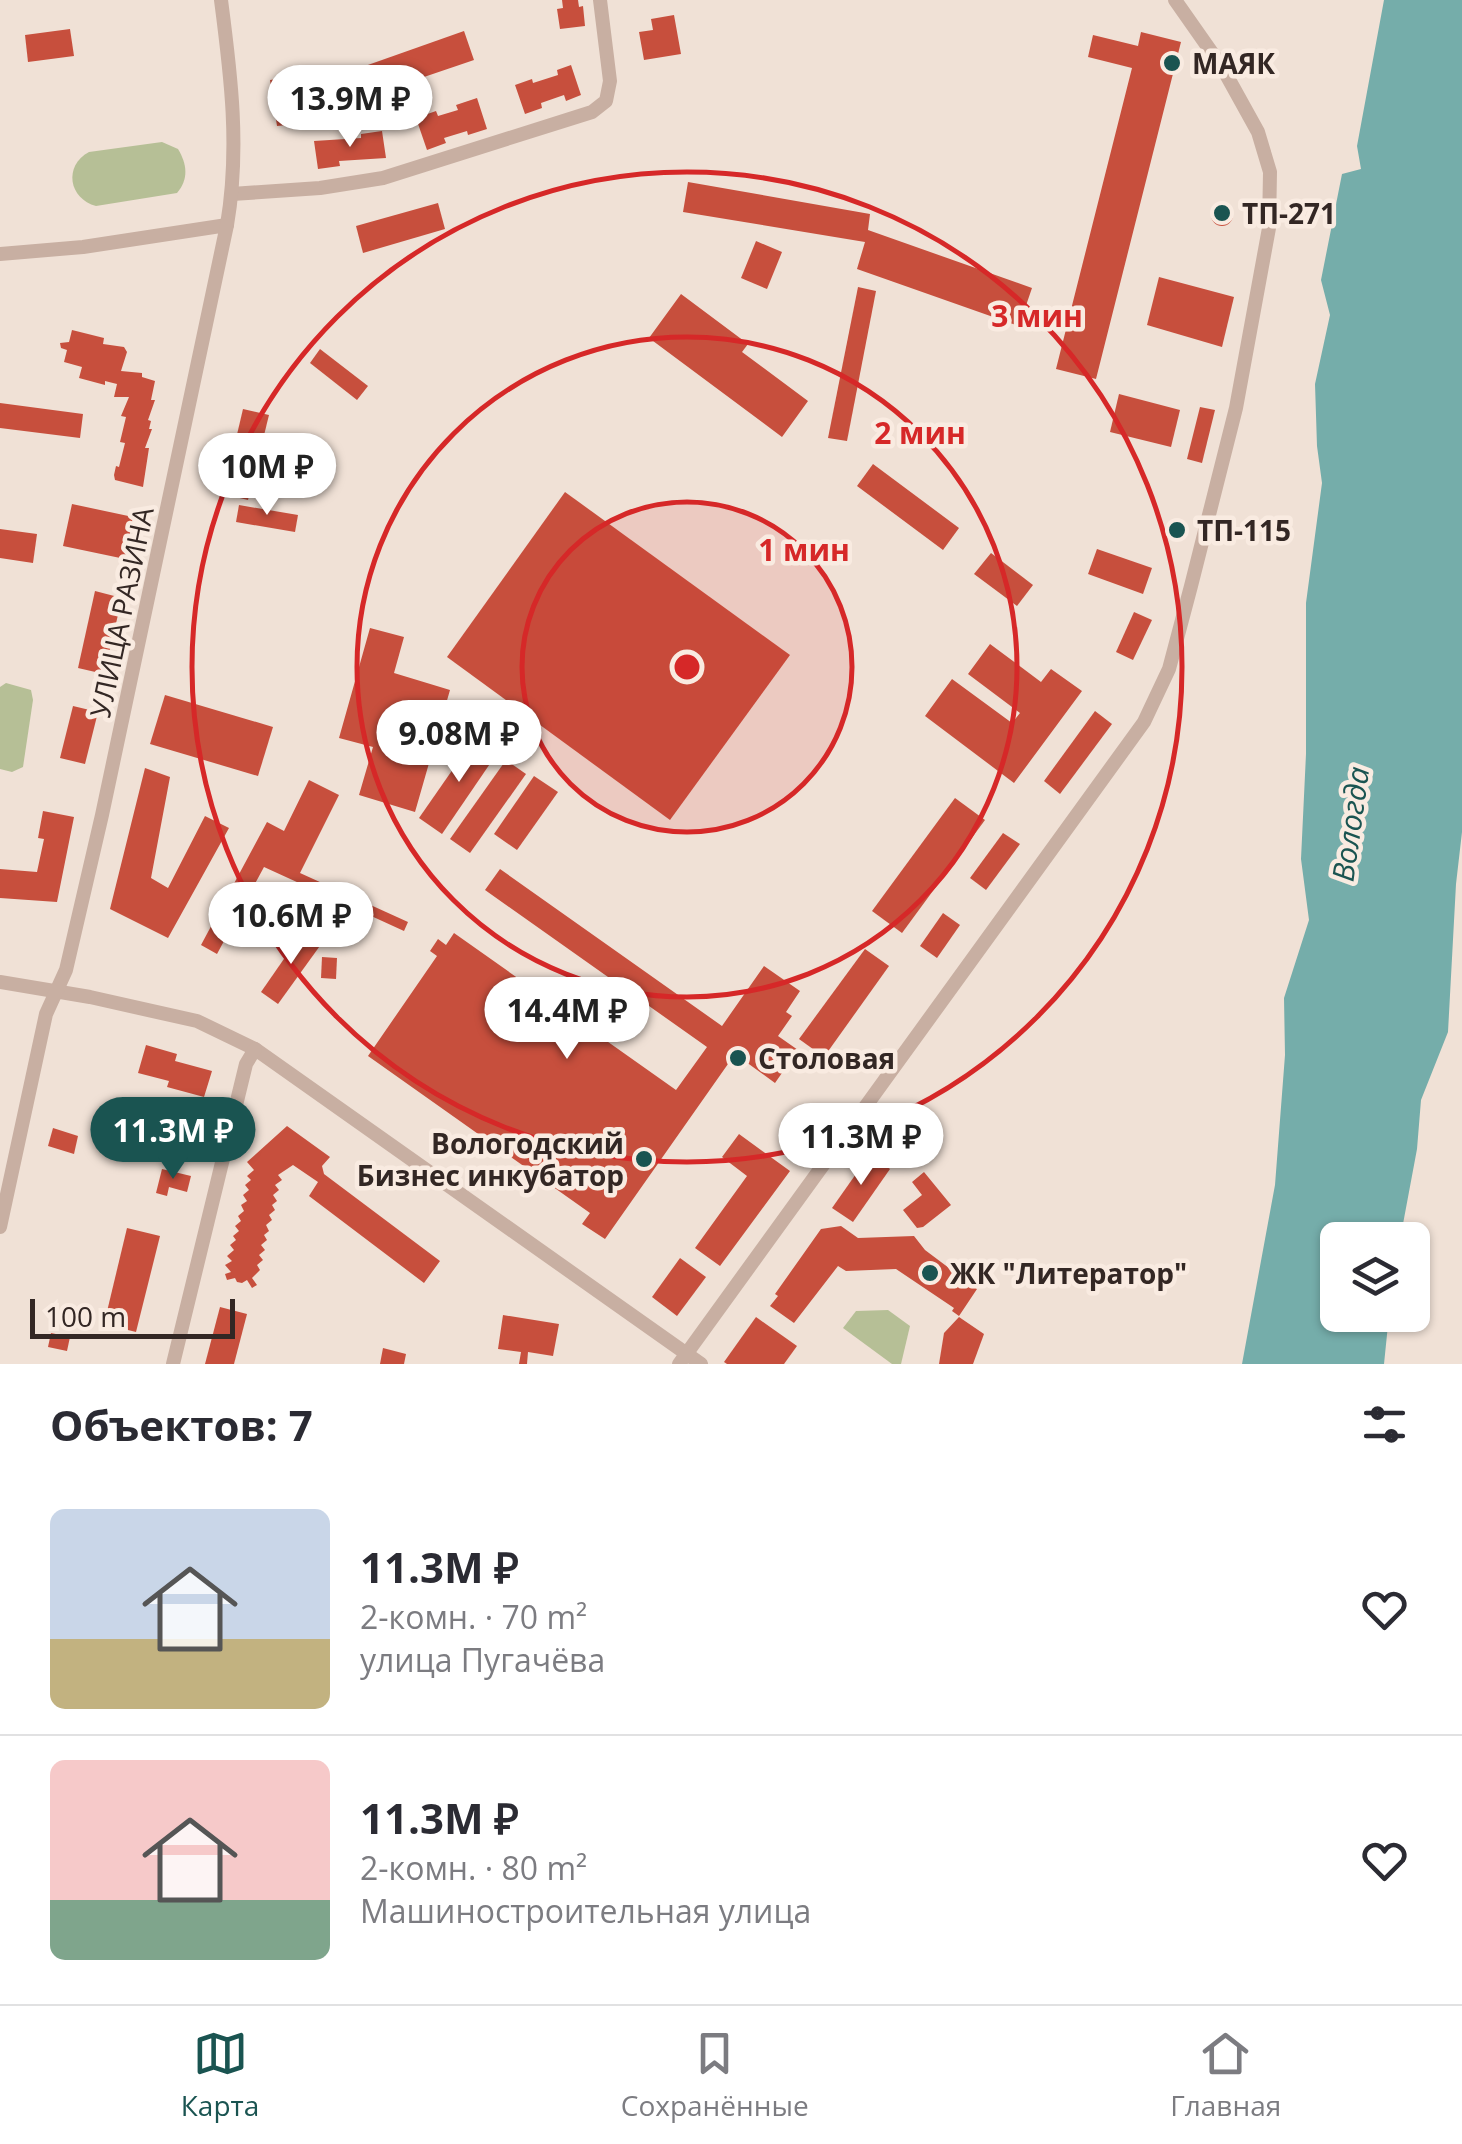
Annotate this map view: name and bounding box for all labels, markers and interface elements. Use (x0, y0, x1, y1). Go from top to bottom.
place label: МАЯК (1192, 44, 1275, 82)
marker: МАЯК (1161, 52, 1183, 74)
pin: 13.9M ₽ (258, 65, 442, 150)
text: 13.9M ₽ (289, 76, 411, 119)
place label: ТП-271 (1242, 194, 1336, 232)
marker: ТП-271 (1211, 202, 1233, 224)
text: 3 мин (991, 295, 1083, 336)
text: 2 мин (874, 412, 966, 453)
pin: 10M ₽ (197, 433, 337, 518)
text: 10M ₽ (220, 444, 314, 487)
street label: УЛИЦА РАЗИНА (80, 503, 162, 721)
place label: ТП-115 (1197, 511, 1291, 549)
marker: ТП-115 (1166, 519, 1188, 541)
text: 1 мин (758, 529, 850, 570)
centre of rings (669, 649, 705, 685)
pin: 9.08M ₽ (367, 700, 551, 785)
text: 9.08M ₽ (398, 711, 520, 754)
water label: Вологда (1322, 764, 1378, 884)
pin: 10.6M ₽ (199, 882, 383, 967)
text: 10.6M ₽ (230, 893, 352, 936)
pin: 14.4M ₽ (475, 977, 659, 1062)
text: 14.4M ₽ (506, 988, 628, 1031)
place label: Столовая (758, 1039, 895, 1077)
marker: Столовая (727, 1047, 749, 1069)
pin: 11.3M ₽ (81, 1097, 265, 1182)
pin: 11.3M ₽ (769, 1103, 953, 1188)
text: 11.3M ₽ (112, 1108, 234, 1151)
text: 11.3M ₽ (800, 1114, 922, 1157)
place label: Вологодский Бизнес инкубатор (357, 1124, 624, 1194)
marker: Вологодский Бизнес инкубатор (633, 1148, 655, 1170)
map controls (1320, 1222, 1430, 1332)
button: layers (1320, 1222, 1430, 1332)
place label: ЖК "Литератор" (950, 1254, 1187, 1292)
marker: ЖК "Литератор" (919, 1262, 941, 1284)
scale bar (30, 1294, 235, 1338)
text: 100 m (45, 1297, 126, 1335)
text: Объектов: 7 (50, 1396, 313, 1453)
icon: filters (1357, 1397, 1412, 1452)
text: 11.3M ₽ (360, 1538, 519, 1595)
icon: home (130, 1549, 250, 1669)
icon: heart (1357, 1582, 1412, 1637)
text: 2-комн. · 70 m² (360, 1595, 587, 1638)
text: улица Пугачёва (360, 1638, 605, 1681)
text: 11.3M ₽ (360, 1789, 519, 1846)
icon: home (130, 1800, 250, 1920)
icon: heart (1357, 1833, 1412, 1888)
text: 2-комн. · 80 m² (360, 1846, 587, 1889)
text: Машиностроительная улица (360, 1889, 811, 1932)
tab: Карта (181, 2026, 259, 2124)
tab: Сохранённые (621, 2026, 809, 2124)
tab: Главная (1170, 2026, 1281, 2124)

